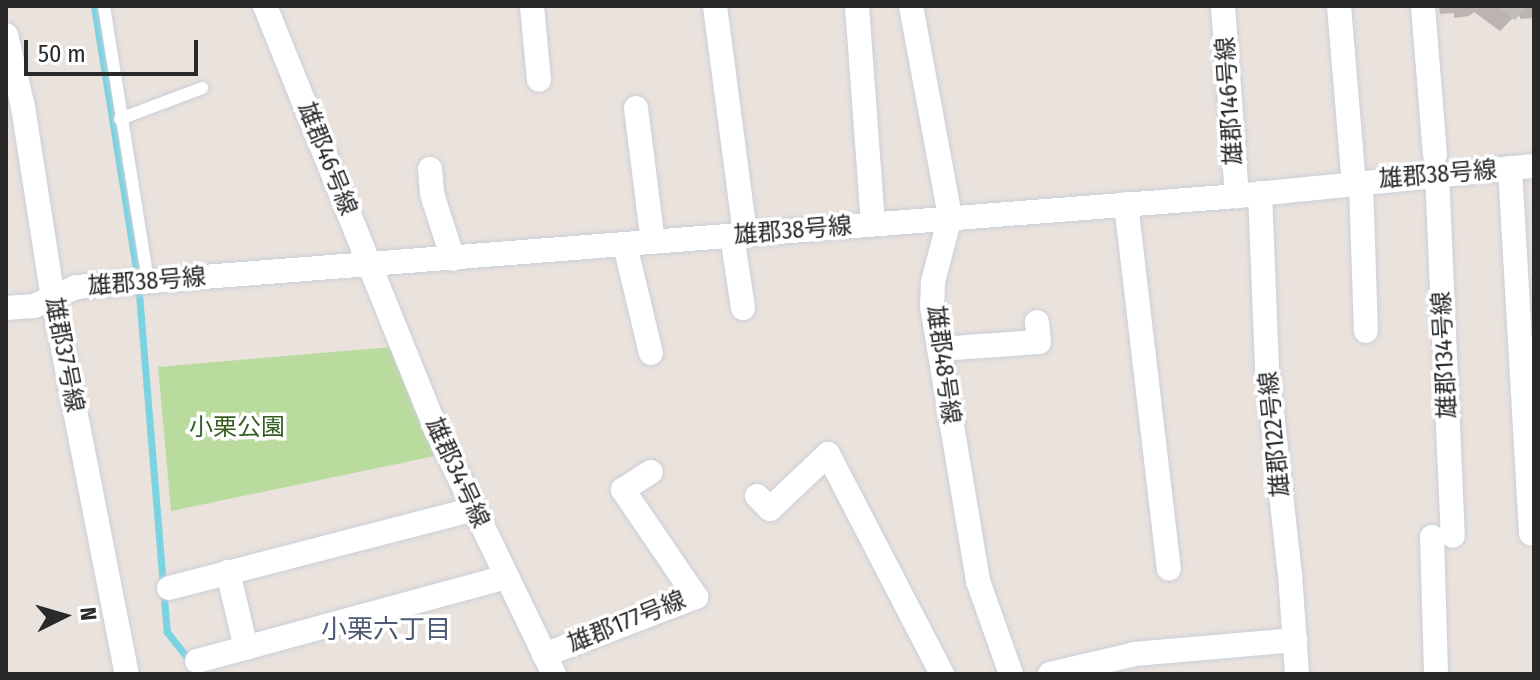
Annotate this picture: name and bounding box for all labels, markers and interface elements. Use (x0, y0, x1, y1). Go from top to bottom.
scale bar (28, 24, 202, 74)
street label: 雄郡146号線 (1211, 36, 1249, 166)
text: 50 m (38, 40, 86, 68)
street label: 雄郡46号線 (291, 98, 363, 220)
street label: 雄郡38号線 (1378, 155, 1498, 195)
street label: 雄郡38号線 (733, 211, 853, 251)
street label: 雄郡38号線 (87, 262, 207, 302)
street label: 雄郡134号線 (1427, 290, 1463, 420)
street label: 雄郡37号線 (39, 295, 89, 415)
street label: 雄郡48号線 (920, 304, 966, 426)
street label: 雄郡122号線 (1254, 370, 1296, 498)
street label: 雄郡34号線 (419, 413, 495, 533)
park label: 小栗公園 (189, 414, 285, 442)
north arrow (24, 576, 104, 656)
street label: 雄郡177号線 (564, 585, 690, 659)
text: N (74, 606, 102, 622)
district label: 小栗六丁目 (321, 614, 451, 646)

